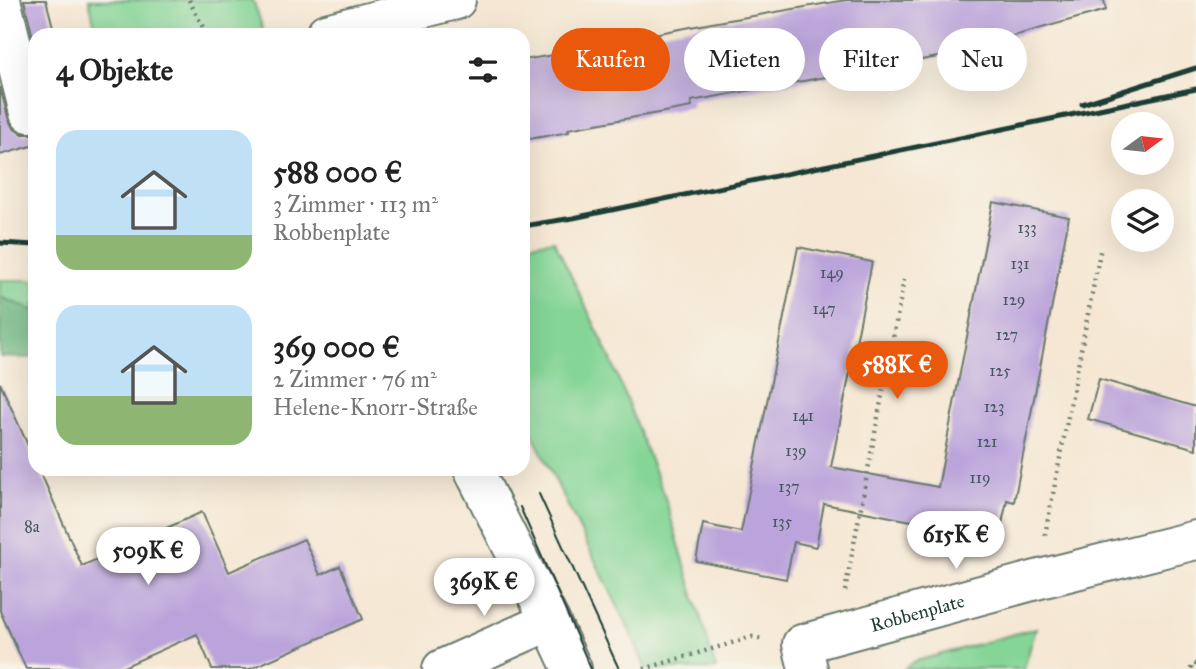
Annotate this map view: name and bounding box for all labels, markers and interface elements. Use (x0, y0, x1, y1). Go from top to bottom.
chip: Kaufen (551, 28, 670, 91)
chip: Mieten (684, 28, 805, 91)
chip: Filter (819, 28, 923, 91)
chip: Neu (937, 28, 1027, 91)
icon: filters (464, 51, 502, 89)
text: 4 Objekte (56, 52, 173, 88)
north arrow (1111, 112, 1174, 175)
map controls (1111, 112, 1174, 252)
text: 588 000 € (273, 154, 402, 190)
icon: home (112, 158, 196, 242)
button: layers (1111, 189, 1174, 252)
text: 3 Zimmer · 113 m² (273, 190, 438, 218)
text: Robbenplate (273, 218, 390, 246)
house number: 133 (1017, 218, 1037, 237)
house number: 131 (1010, 254, 1030, 273)
house number: 149 (820, 263, 844, 282)
house number: 129 (1003, 290, 1025, 309)
house number: 147 (812, 299, 836, 318)
house number: 127 (996, 325, 1018, 344)
text: 369 000 € (273, 329, 400, 365)
icon: home (112, 333, 196, 417)
pin: 588K € (840, 342, 954, 401)
text: 588K € (862, 350, 932, 378)
house number: 125 (989, 361, 1011, 380)
text: 2 Zimmer · 76 m² (273, 365, 437, 393)
text: Helene-Knorr-Straße (273, 393, 478, 421)
house number: 123 (984, 397, 1004, 416)
house number: 141 (792, 406, 814, 425)
house number: 121 (977, 432, 997, 451)
house number: 139 (785, 441, 807, 460)
house number: 119 (969, 468, 991, 487)
house number: 137 (778, 477, 800, 496)
house number: 135 (772, 512, 793, 531)
pin: 615K € (899, 512, 1013, 571)
house number: 8a (24, 517, 40, 536)
text: 615K € (923, 520, 989, 548)
pin: 509K € (91, 528, 205, 587)
text: 509K € (112, 536, 184, 564)
pin: 369K € (427, 558, 541, 618)
text: 369K € (450, 567, 518, 595)
street label: Robbenplate (867, 589, 967, 636)

